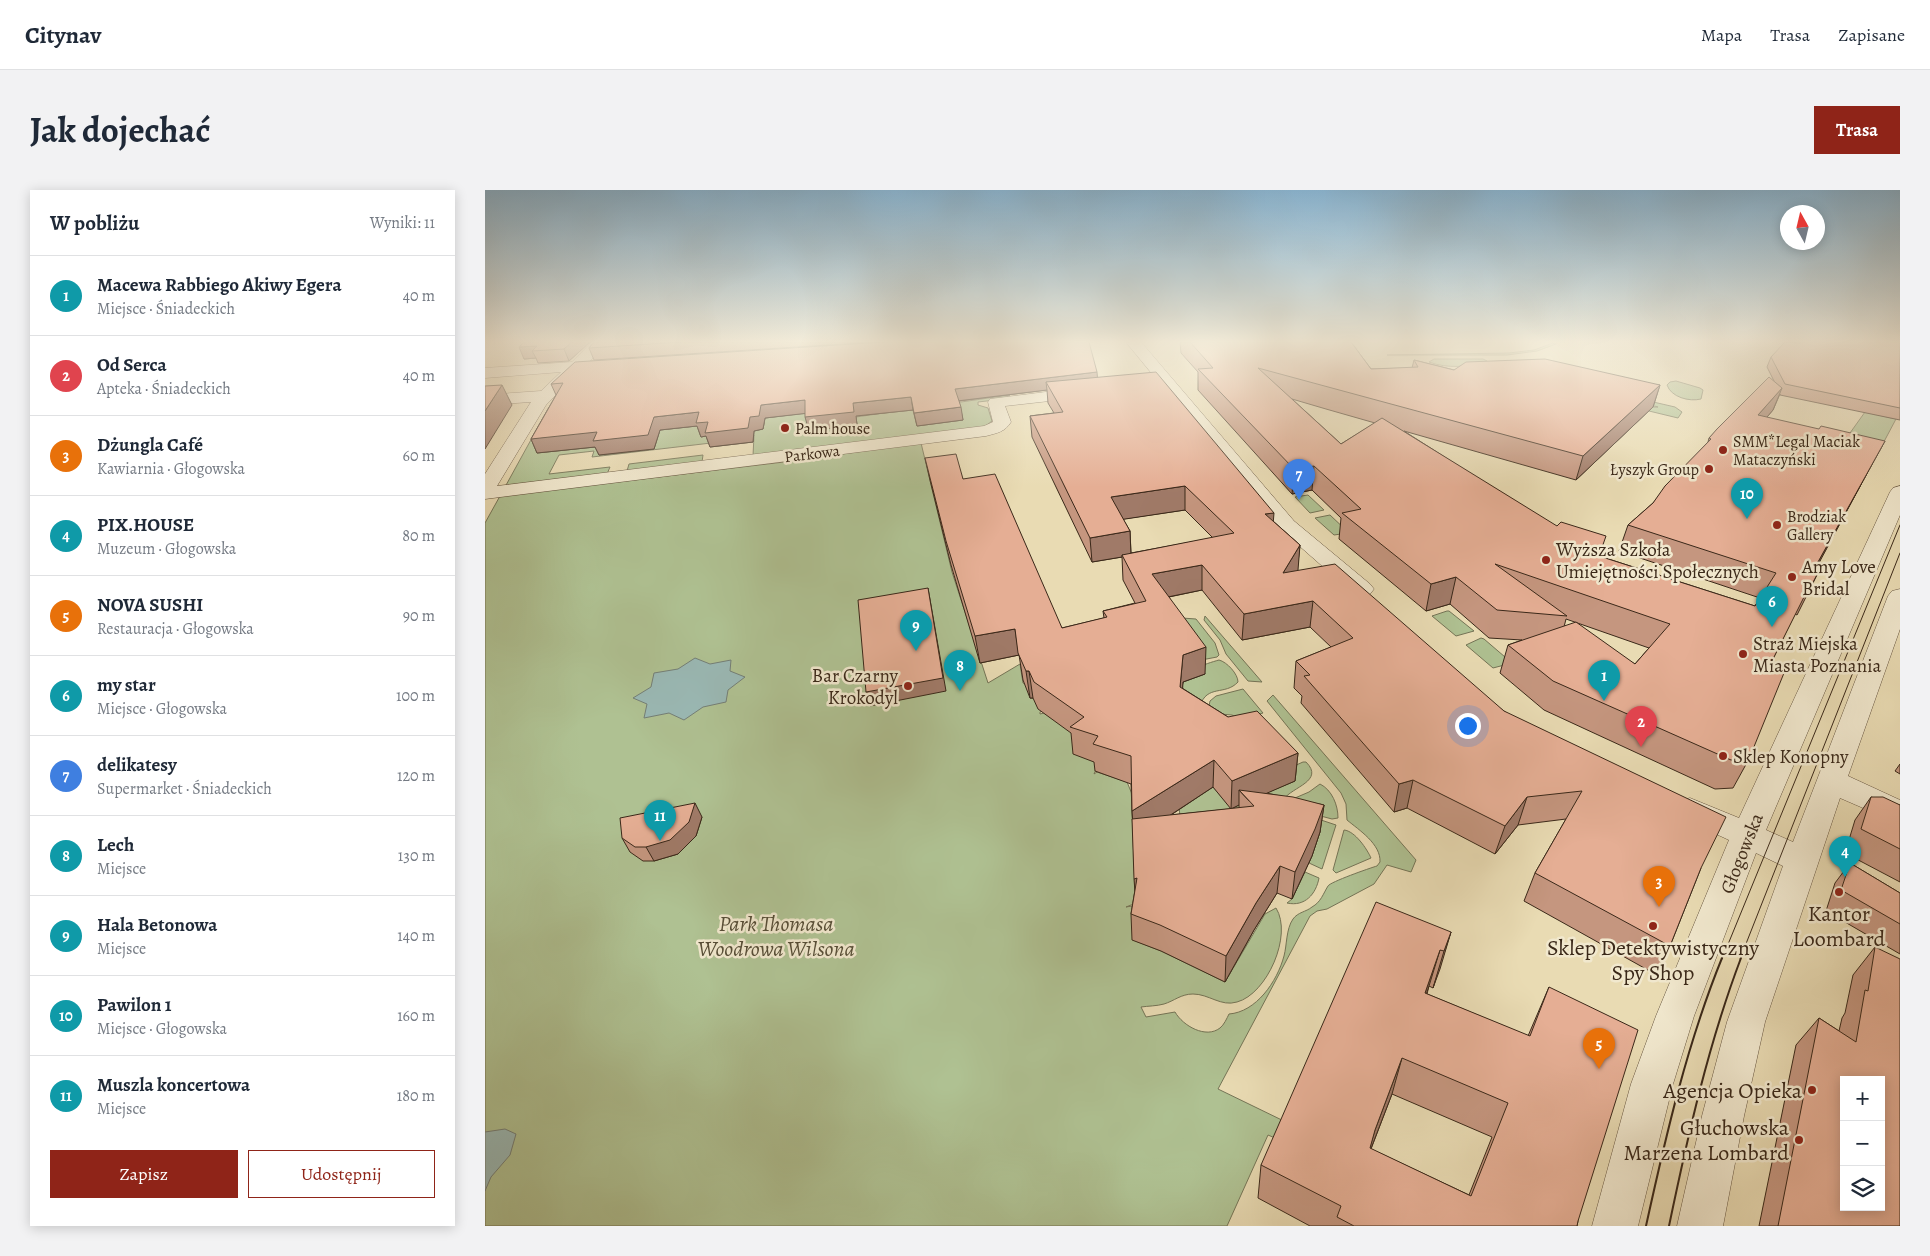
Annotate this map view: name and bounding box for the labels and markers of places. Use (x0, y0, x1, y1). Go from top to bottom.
place label: Palm house (795, 418, 870, 440)
marker: Palm house (779, 422, 791, 434)
place label: SMM*Legal Maciak Mataczyński (1733, 431, 1860, 471)
marker: SMM*Legal Maciak Mataczyński (1717, 444, 1729, 456)
pin: 7 (1283, 459, 1315, 500)
place label: Łyszyk Group (1610, 459, 1699, 481)
marker: Łyszyk Group (1703, 463, 1715, 475)
pin: 10 (1731, 478, 1763, 519)
place label: Brodziak Gallery (1787, 506, 1846, 546)
marker: Brodziak Gallery (1771, 519, 1783, 531)
place label: Wyższa Szkoła Umiejętności Społecznych (1555, 537, 1759, 585)
marker: Wyższa Szkoła Umiejętności Społecznych (1540, 554, 1552, 566)
place label: Amy Love Bridal (1801, 554, 1876, 602)
marker: Amy Love Bridal (1786, 571, 1798, 583)
pin: 6 (1756, 586, 1788, 627)
pin: 9 (900, 610, 932, 651)
place label: Straż Miejska Miasta Poznania (1753, 631, 1881, 679)
marker: Straż Miejska Miasta Poznania (1737, 648, 1749, 660)
pin: 8 (944, 650, 976, 691)
pin: 1 (1588, 660, 1620, 701)
place label: Bar Czarny Krokodyl (812, 663, 899, 711)
marker: Bar Czarny Krokodyl (902, 680, 914, 692)
pin: 2 (1625, 706, 1657, 747)
place label: Sklep Konopny (1733, 744, 1849, 770)
marker: Sklep Konopny (1717, 750, 1729, 762)
pin: 11 (644, 800, 676, 841)
pin: 4 (1829, 836, 1861, 877)
pin: 3 (1643, 866, 1675, 907)
marker: Kantor Loombard (1833, 886, 1845, 898)
place label: Kantor Loombard (1793, 899, 1886, 954)
marker: Sklep Detektywistyczny Spy Shop (1647, 920, 1659, 932)
place label: Sklep Detektywistyczny Spy Shop (1547, 933, 1759, 988)
pin: 5 (1583, 1028, 1615, 1069)
place label: Agencja Opieka (1662, 1076, 1803, 1106)
marker: Agencja Opieka (1806, 1084, 1818, 1096)
place label: Głuchowska Marzena Lombard (1623, 1113, 1790, 1168)
marker: Głuchowska Marzena Lombard (1793, 1134, 1805, 1146)

